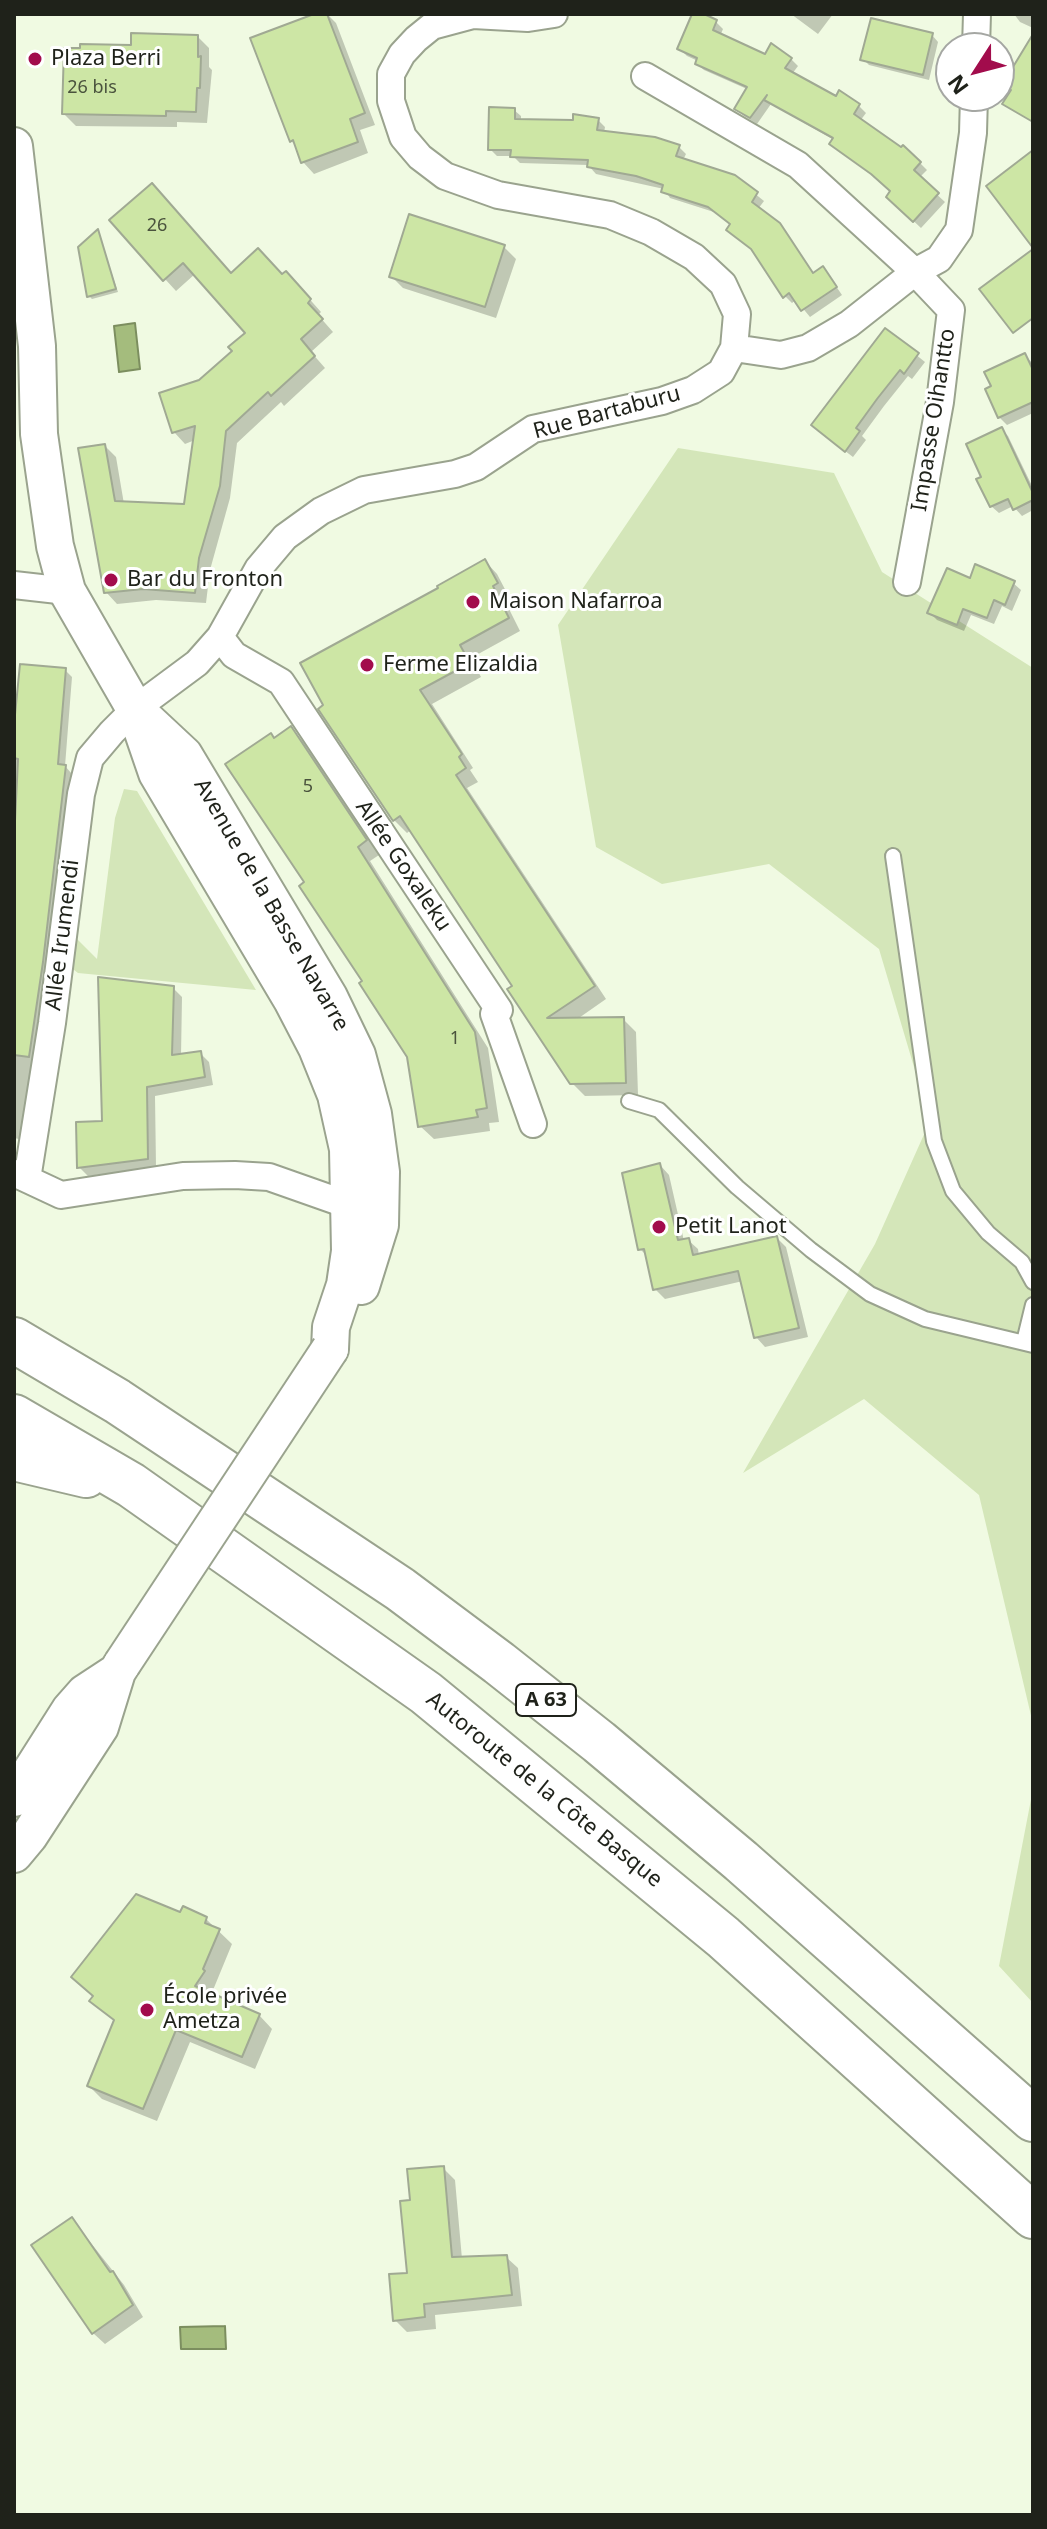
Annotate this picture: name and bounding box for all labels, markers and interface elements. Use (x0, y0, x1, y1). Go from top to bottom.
north arrow (935, 32, 1015, 112)
place label: Plaza Berri (51, 46, 161, 72)
marker: Plaza Berri (26, 50, 44, 68)
text: N (940, 69, 975, 101)
house number: 26 bis (67, 77, 117, 99)
house number: 26 (147, 215, 167, 237)
street label: Impasse Oihantto (907, 327, 961, 513)
street label: Rue Bartaburu (531, 381, 683, 445)
place label: Bar du Fronton (127, 567, 283, 593)
marker: Bar du Fronton (102, 571, 120, 589)
place label: Maison Nafarroa (489, 589, 662, 615)
marker: Maison Nafarroa (464, 593, 482, 611)
place label: Ferme Elizaldia (383, 652, 538, 678)
marker: Ferme Elizaldia (358, 656, 376, 674)
street label: Avenue de la Basse Navarre (188, 774, 354, 1036)
house number: 5 (303, 776, 313, 798)
street label: Allée Goxaleku (349, 796, 457, 936)
street label: Allée Irumendi (41, 858, 85, 1012)
house number: 1 (450, 1028, 460, 1050)
place label: Petit Lanot (675, 1214, 787, 1240)
marker: Petit Lanot (650, 1218, 668, 1236)
road number: A 63 (516, 1684, 576, 1716)
street label: Autoroute de la Côte Basque (421, 1687, 667, 1893)
place label: École privée Ametza (163, 1984, 287, 2036)
marker: École privée Ametza (138, 2001, 156, 2019)

